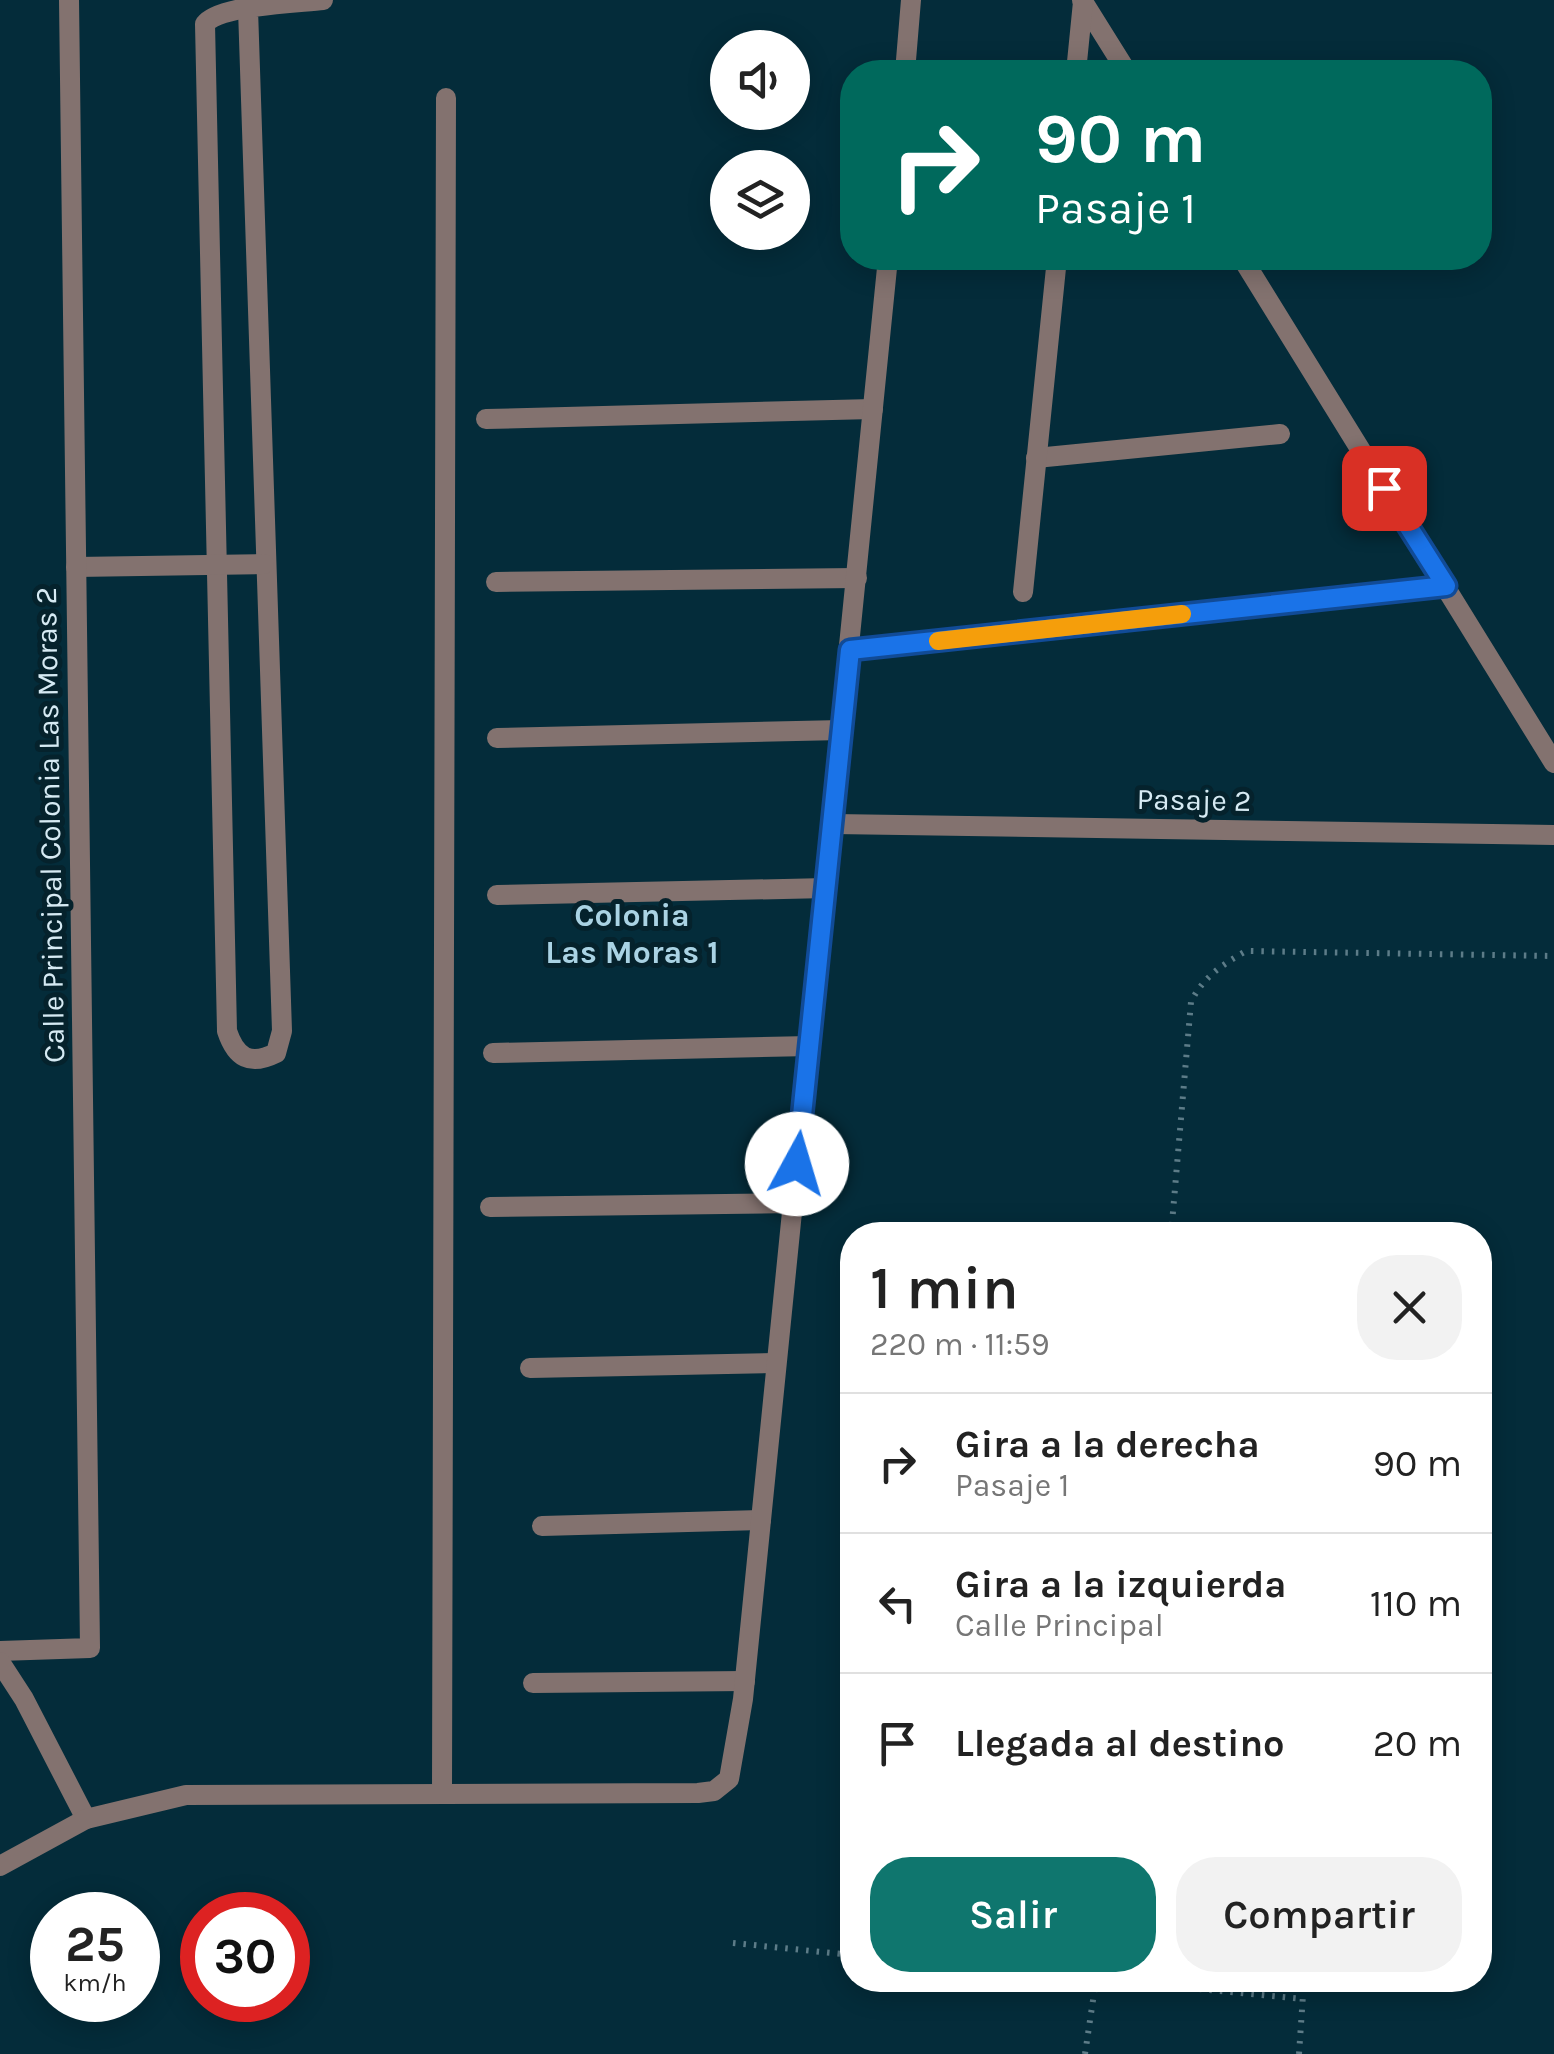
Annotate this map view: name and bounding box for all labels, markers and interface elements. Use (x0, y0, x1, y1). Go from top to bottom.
map controls (710, 30, 810, 250)
button: sound (710, 30, 810, 130)
text: 90 m (1035, 98, 1206, 180)
icon: right (870, 100, 1000, 230)
button: layers (710, 150, 810, 250)
text: Pasaje 1 (1035, 182, 1196, 234)
pin (1342, 446, 1427, 531)
icon: arrive (1357, 461, 1412, 516)
street label: Calle Principal Colonia Las Moras 2 (28, 587, 72, 1063)
street label: Pasaje 2 (1136, 781, 1252, 819)
district label: Colonia Las Moras 1 (545, 897, 719, 971)
position arrow (745, 1112, 849, 1216)
text: 1 min (870, 1253, 1019, 1323)
button: close (1357, 1255, 1462, 1360)
text: 220 m · 11:59 (870, 1326, 1050, 1363)
text: Gira a la derecha (955, 1422, 1260, 1467)
icon: right (870, 1436, 925, 1491)
text: 90 m (1373, 1441, 1462, 1486)
text: Pasaje 1 (955, 1467, 1069, 1504)
text: Gira a la izquierda (955, 1562, 1287, 1607)
icon: left (870, 1576, 925, 1631)
text: 110 m (1370, 1581, 1462, 1626)
text: Calle Principal (955, 1607, 1164, 1644)
icon: arrive (870, 1716, 925, 1771)
text: Llegada al destino (955, 1721, 1285, 1766)
text: 20 m (1373, 1721, 1462, 1766)
button: Salir (870, 1857, 1156, 1972)
button: Compartir (1176, 1857, 1462, 1972)
speed limit sign: 30 (180, 1892, 310, 2022)
text: 25 (65, 1915, 125, 1974)
text: km/h (63, 1968, 127, 1997)

